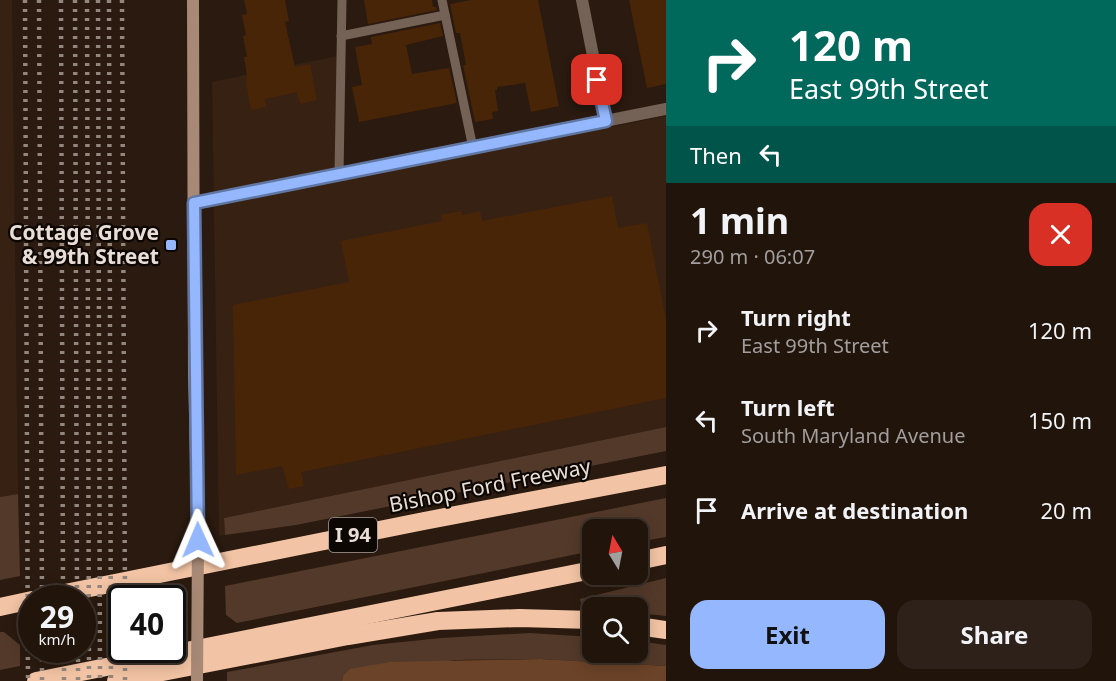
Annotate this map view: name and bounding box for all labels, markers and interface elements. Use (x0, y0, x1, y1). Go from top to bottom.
text: 120 m (789, 16, 913, 73)
icon: right (690, 24, 768, 102)
pin (571, 54, 622, 105)
icon: arrive (580, 63, 613, 96)
text: East 99th Street (789, 70, 989, 107)
icon: left (754, 138, 787, 171)
text: Then (690, 140, 742, 170)
text: 1 min (690, 196, 789, 245)
button: close (1029, 203, 1092, 266)
place label: Cottage Grove & 99th Street (9, 218, 159, 270)
marker: Cottage Grove & 99th Street (164, 238, 178, 252)
text: 290 m · 06:07 (690, 243, 815, 270)
text: Turn right (741, 302, 851, 332)
icon: right (690, 314, 723, 347)
text: 120 m (1028, 315, 1092, 345)
text: East 99th Street (741, 332, 889, 359)
text: Turn left (741, 392, 835, 422)
icon: left (690, 404, 723, 437)
text: 150 m (1028, 405, 1092, 435)
text: South Maryland Avenue (741, 422, 966, 449)
street label: Bishop Ford Freeway (387, 452, 593, 518)
icon: arrive (690, 494, 723, 527)
text: Arrive at destination (741, 495, 968, 525)
text: 20 m (1041, 495, 1092, 525)
position arrow (166, 508, 230, 572)
road number: I 94 (329, 518, 377, 552)
north arrow (582, 519, 648, 585)
map controls (582, 519, 648, 663)
speed limit sign: 40 (108, 585, 186, 663)
text: 29 (40, 596, 74, 637)
button: search (582, 597, 648, 663)
button: Exit (690, 600, 885, 669)
button: Share (897, 600, 1092, 669)
text: km/h (39, 629, 75, 649)

